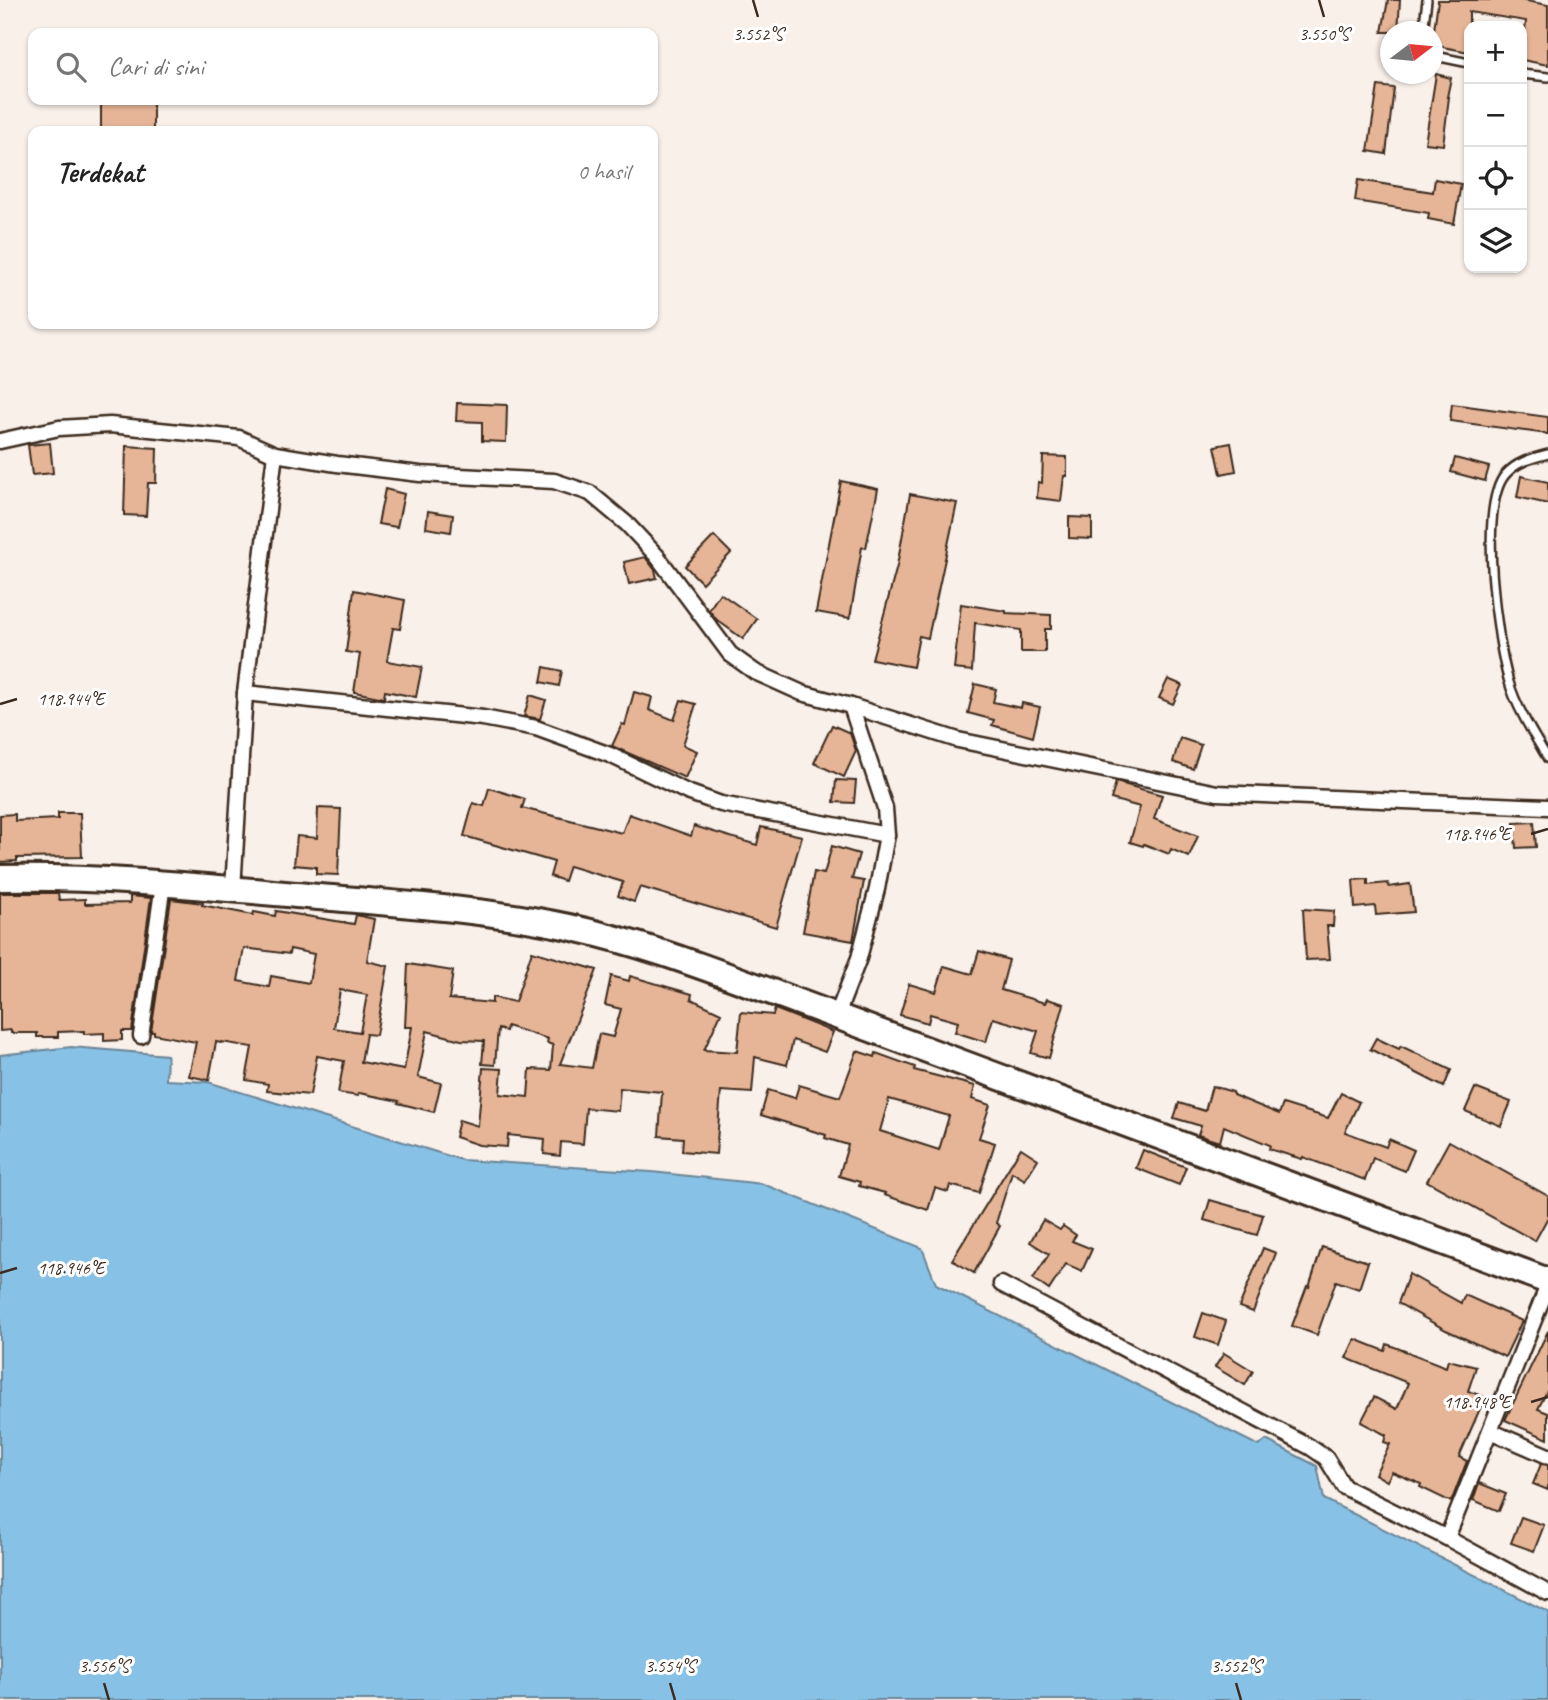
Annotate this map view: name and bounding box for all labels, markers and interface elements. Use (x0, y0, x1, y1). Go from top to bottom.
north arrow (1380, 21, 1443, 84)
map controls (1464, 21, 1527, 273)
button: + (1464, 21, 1527, 84)
text: 3.552°S (733, 23, 786, 45)
text: 3.550°S (1299, 23, 1352, 45)
search box (28, 28, 658, 105)
icon: search (52, 48, 90, 86)
text: Cari di sini (108, 50, 204, 83)
button: − (1464, 84, 1527, 147)
button: locate (1464, 147, 1527, 210)
text: Terdekat (56, 153, 144, 191)
text: 0 hasil (577, 157, 630, 186)
button: layers (1464, 210, 1527, 273)
text: 118.944°E (38, 688, 107, 710)
text: 118.946°E (1444, 823, 1513, 845)
text: 118.946°E (38, 1257, 107, 1279)
text: 118.948°E (1444, 1391, 1513, 1413)
text: 3.556°S (79, 1655, 132, 1677)
text: 3.554°S (645, 1655, 698, 1677)
text: 3.552°S (1211, 1655, 1264, 1677)

